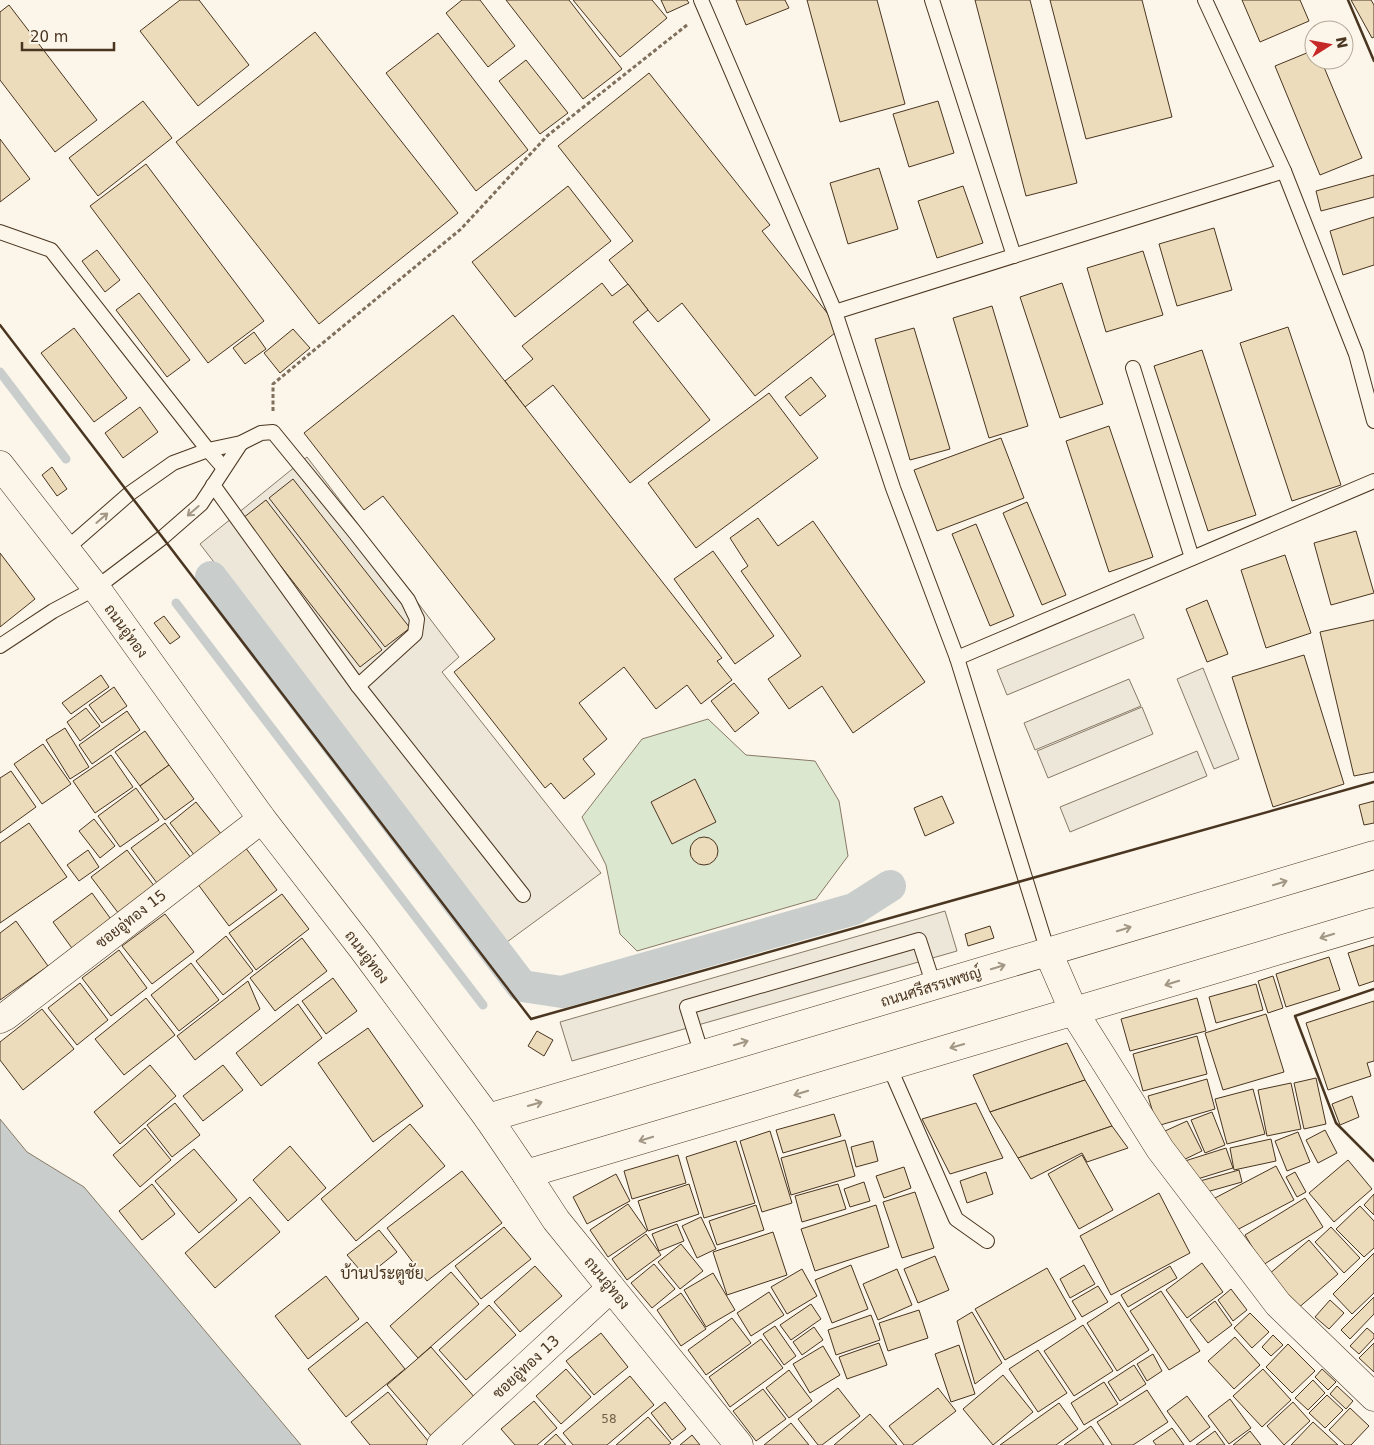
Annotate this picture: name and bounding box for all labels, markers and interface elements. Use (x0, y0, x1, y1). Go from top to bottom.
scale bar (22, 20, 115, 52)
north arrow (1304, 20, 1354, 70)
text: 20 m (30, 28, 68, 46)
text: N (1333, 35, 1351, 50)
one-way arrow (187, 505, 200, 516)
one-way arrow (95, 512, 108, 524)
street label: ถนนอู่ทอง (100, 600, 152, 662)
one-way arrow (1272, 877, 1288, 887)
street label: ซอยอู่ทอง 15 (91, 885, 171, 953)
one-way arrow (1116, 923, 1132, 933)
street label: ถนนอู่ทอง (340, 926, 394, 988)
one-way arrow (1320, 932, 1336, 942)
one-way arrow (989, 961, 1005, 971)
street label: ถนนศรีสรรเพชญ์ (878, 962, 984, 1011)
one-way arrow (1164, 978, 1180, 988)
one-way arrow (733, 1038, 749, 1048)
one-way arrow (950, 1042, 966, 1052)
one-way arrow (794, 1088, 810, 1098)
one-way arrow (527, 1099, 543, 1109)
one-way arrow (638, 1135, 654, 1145)
street label: ถนนอู่ทอง (580, 1253, 634, 1313)
district label: บ้านประตูชัย (340, 1263, 424, 1285)
street label: ซอยอู่ทอง 13 (488, 1331, 564, 1403)
house number: 58 (601, 1412, 617, 1426)

